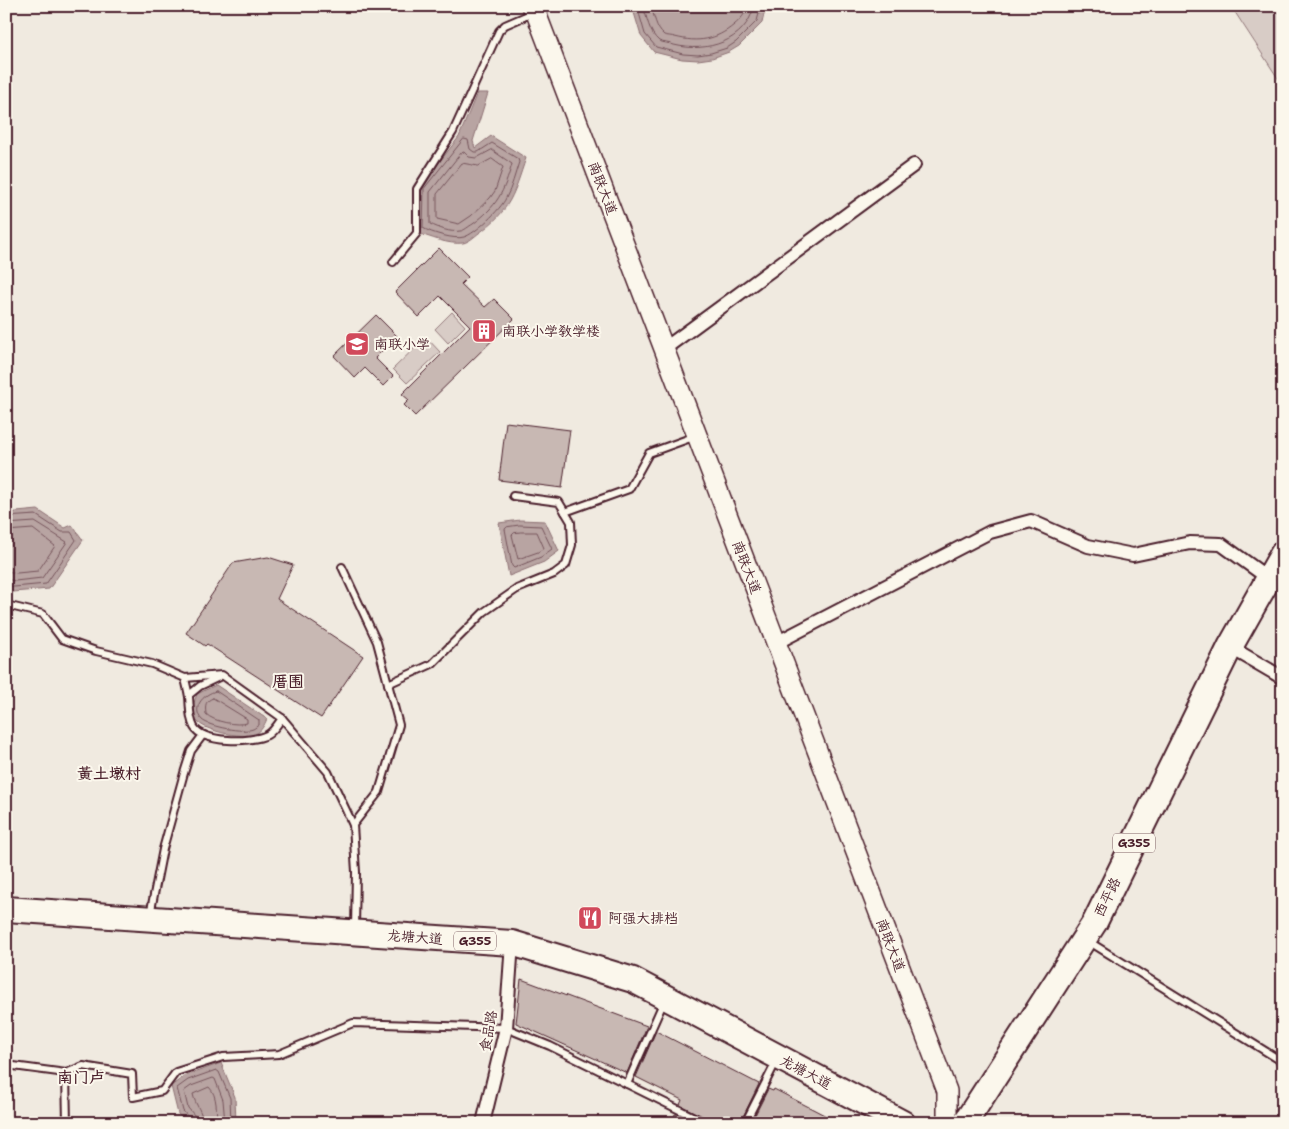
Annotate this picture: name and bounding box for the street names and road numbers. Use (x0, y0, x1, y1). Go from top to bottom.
street label: 南联大道 (585, 159, 621, 217)
street label: 南联大道 (729, 538, 765, 596)
road number: G355 (1113, 834, 1155, 852)
street label: 西平路 (1090, 874, 1124, 920)
street label: 南联大道 (873, 916, 909, 974)
street label: 龙塘大道 (386, 926, 444, 948)
road number: G355 (454, 931, 496, 950)
street label: 食品路 (475, 1009, 501, 1053)
street label: 龙塘大道 (777, 1051, 835, 1093)

